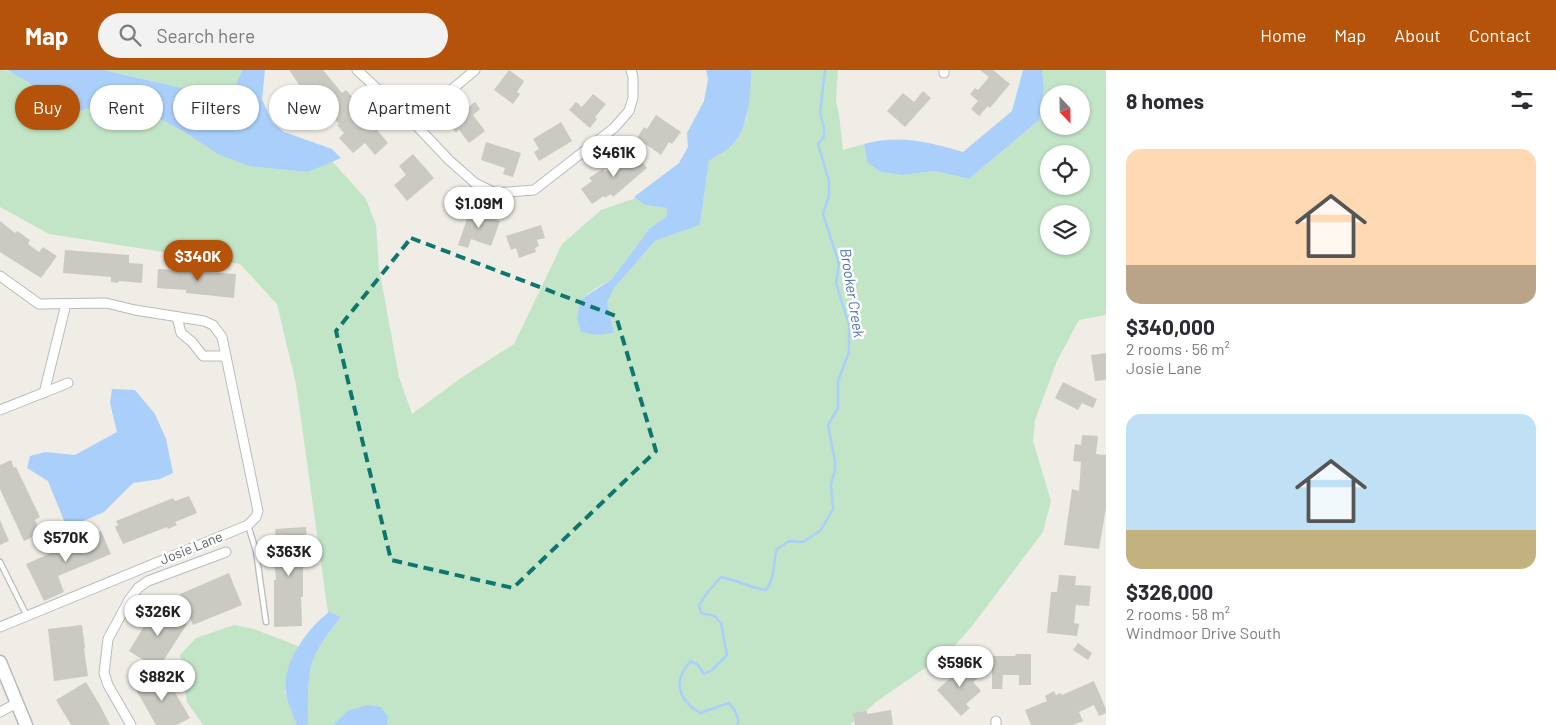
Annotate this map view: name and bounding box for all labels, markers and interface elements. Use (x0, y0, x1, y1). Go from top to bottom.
search box (98, 13, 448, 58)
text: Map (25, 21, 68, 50)
icon: search (116, 21, 144, 49)
text: Search here (156, 24, 255, 47)
text: Home (1260, 24, 1306, 46)
text: Map (1334, 24, 1366, 46)
text: About (1394, 24, 1441, 46)
text: Contact (1469, 24, 1531, 46)
chip: Buy (15, 85, 80, 130)
chip: Rent (90, 85, 163, 130)
chip: Filters (173, 85, 259, 130)
chip: New (269, 85, 339, 130)
chip: Apartment (349, 85, 469, 130)
north arrow (1040, 85, 1090, 135)
map controls (1040, 85, 1090, 255)
icon: filters (1508, 86, 1536, 114)
text: 8 homes (1126, 88, 1204, 113)
pin: $461K (579, 136, 649, 178)
text: $461K (593, 142, 636, 161)
button: locate (1040, 145, 1090, 195)
icon: home (1286, 181, 1376, 271)
pin: $1.09M (438, 186, 520, 229)
text: $1.09M (455, 193, 503, 212)
button: layers (1040, 205, 1090, 255)
pin: $340K (163, 240, 233, 282)
text: $340K (175, 246, 221, 265)
water label: Brooker Creek (837, 247, 869, 339)
text: $340,000 (1126, 314, 1215, 339)
text: 2 rooms · 56 m² (1126, 339, 1230, 358)
text: Josie Lane (1126, 358, 1202, 377)
icon: home (1286, 446, 1376, 536)
pin: $570K (31, 520, 101, 563)
text: $570K (44, 527, 88, 546)
street label: Josie Lane (157, 527, 225, 568)
pin: $363K (254, 534, 324, 577)
text: $363K (266, 541, 312, 560)
text: $326,000 (1126, 579, 1213, 604)
pin: $326K (123, 594, 193, 637)
text: $326K (135, 601, 181, 620)
text: 2 rooms · 58 m² (1126, 604, 1230, 623)
text: Windmoor Drive South (1126, 623, 1281, 642)
pin: $596K (925, 646, 995, 688)
text: $596K (938, 652, 982, 671)
pin: $882K (127, 660, 197, 702)
text: $882K (139, 666, 185, 685)

